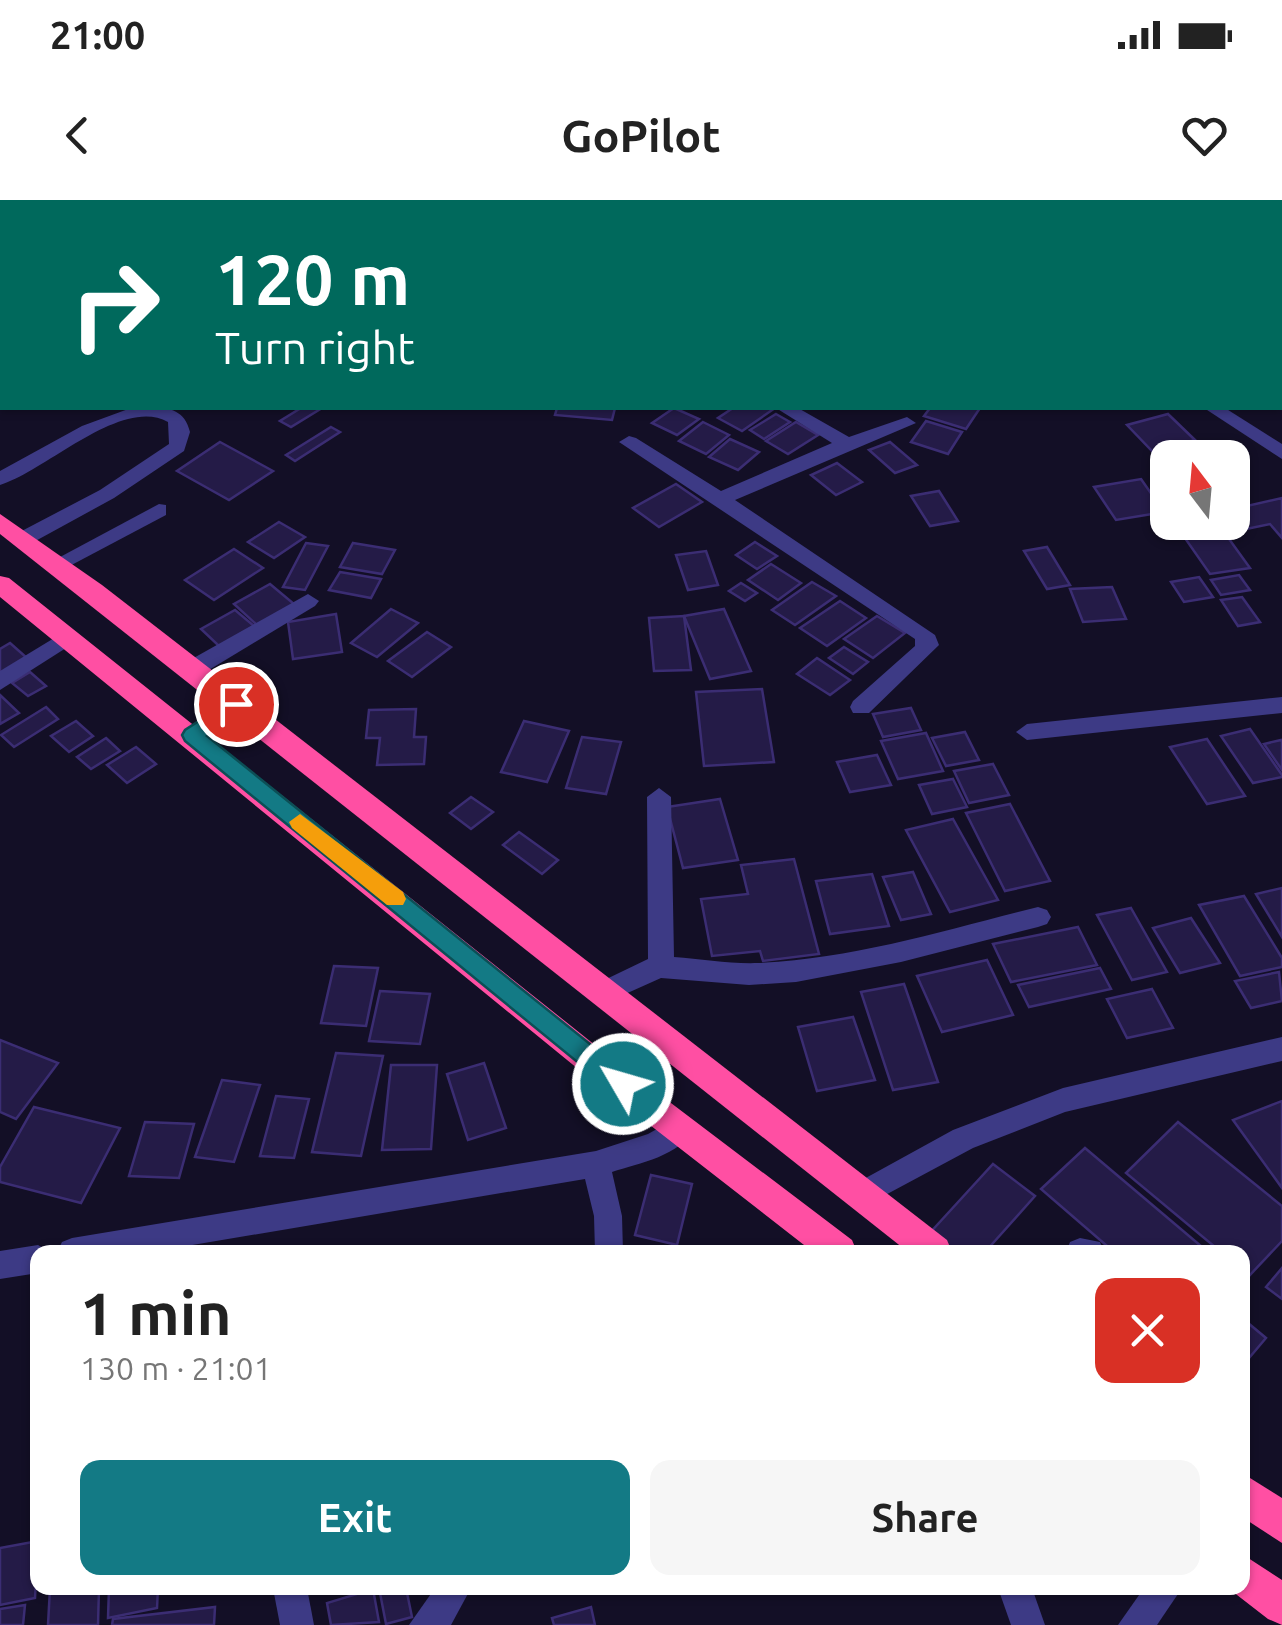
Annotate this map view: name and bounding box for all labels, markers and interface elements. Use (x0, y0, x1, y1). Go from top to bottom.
text: 21:00 (50, 14, 145, 56)
icon: back (50, 108, 105, 163)
icon: heart (1177, 108, 1232, 163)
text: GoPilot (561, 110, 721, 161)
icon: right (50, 240, 180, 370)
text: 120 m (215, 240, 410, 318)
text: Turn right (215, 322, 415, 373)
north arrow (1150, 440, 1250, 540)
map controls (1150, 440, 1250, 540)
pin (194, 662, 279, 747)
icon: arrive (209, 677, 264, 732)
position arrow (571, 1032, 675, 1136)
button: close (1095, 1278, 1200, 1383)
text: 1 min (80, 1279, 232, 1346)
text: 130 m · 21:01 (80, 1350, 272, 1386)
button: Exit (80, 1460, 630, 1575)
button: Share (650, 1460, 1200, 1575)

